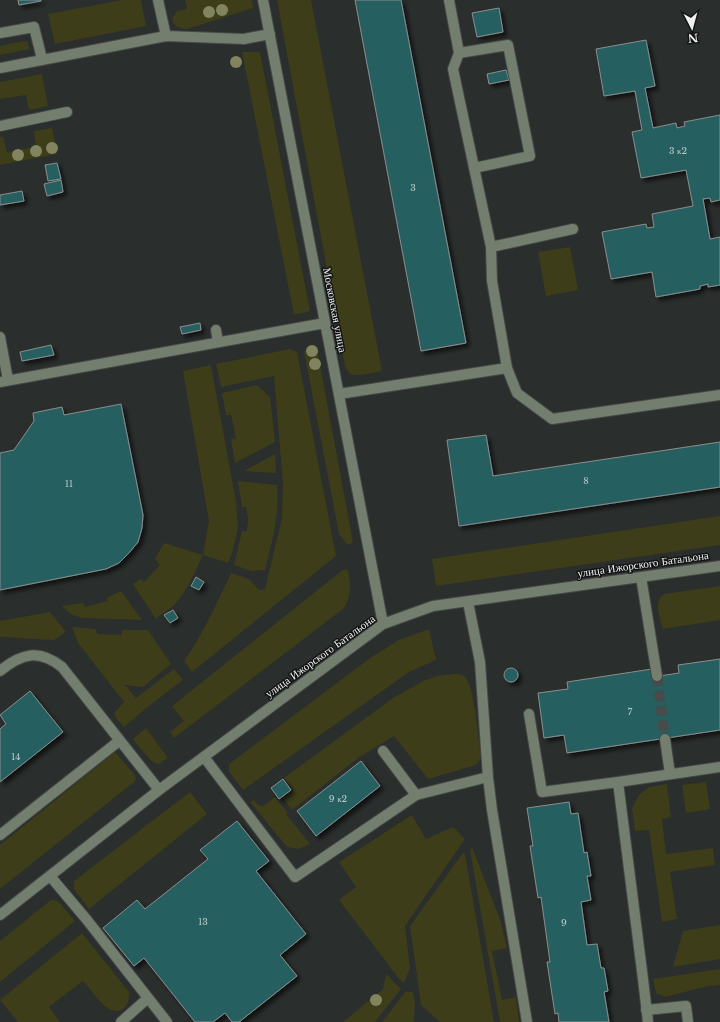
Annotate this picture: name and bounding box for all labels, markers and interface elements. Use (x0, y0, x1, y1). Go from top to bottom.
north arrow (672, 8, 712, 48)
text: N (687, 30, 699, 46)
house number: 3 к2 (669, 145, 687, 156)
house number: 3 (410, 182, 416, 193)
street label: Московская улица (320, 267, 350, 354)
house number: 8 (583, 475, 589, 486)
house number: 11 (65, 478, 73, 489)
street label: улица Ижорского Батальона (577, 548, 710, 580)
street label: улица Ижорского Батальона (262, 611, 378, 701)
house number: 7 (628, 706, 633, 717)
house number: 14 (11, 751, 21, 762)
house number: 9 к2 (329, 793, 347, 804)
house number: 13 (198, 916, 208, 927)
house number: 9 (561, 917, 567, 928)

